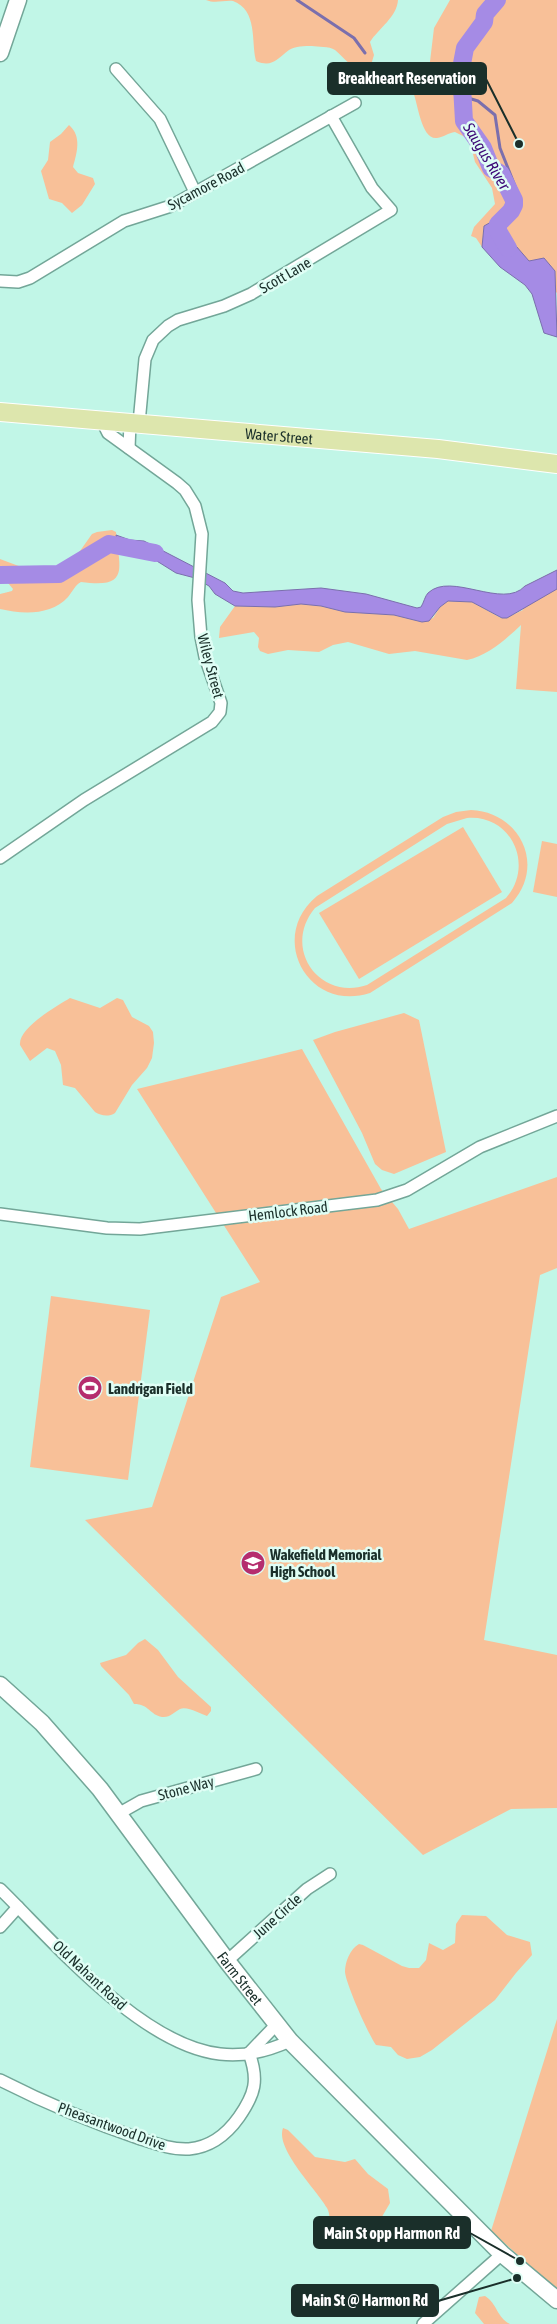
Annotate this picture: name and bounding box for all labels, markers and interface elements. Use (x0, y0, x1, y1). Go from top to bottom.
callout: Breakheart Reservation (328, 63, 486, 94)
text: Breakheart Reservation (338, 69, 476, 87)
water label: Saugus River (459, 118, 515, 194)
street label: Sycamore Road (165, 159, 247, 213)
street label: Scott Lane (256, 253, 314, 296)
street label: Water Street (244, 424, 314, 447)
street label: Wiley Street (194, 632, 228, 700)
street label: Hemlock Road (247, 1198, 329, 1224)
sports icon: Landrigan Field (77, 1375, 103, 1401)
place label: Landrigan Field (108, 1380, 193, 1397)
place label: Wakefield Memorial High School (269, 1546, 382, 1580)
school or university icon: Wakefield Memorial High School (240, 1550, 266, 1576)
street label: Stone Way (156, 1772, 216, 1804)
street label: June Circle (249, 1890, 305, 1942)
street label: Old Nahant Road (50, 1937, 130, 2013)
street label: Farm Street (214, 1948, 267, 2008)
street label: Pheasantwood Drive (56, 2099, 168, 2153)
callout: Main St opp Harmon Rd (314, 2217, 470, 2248)
text: Main St opp Harmon Rd (324, 2224, 461, 2242)
callout: Main St @ Harmon Rd (292, 2285, 438, 2316)
text: Main St @ Harmon Rd (302, 2291, 428, 2309)

